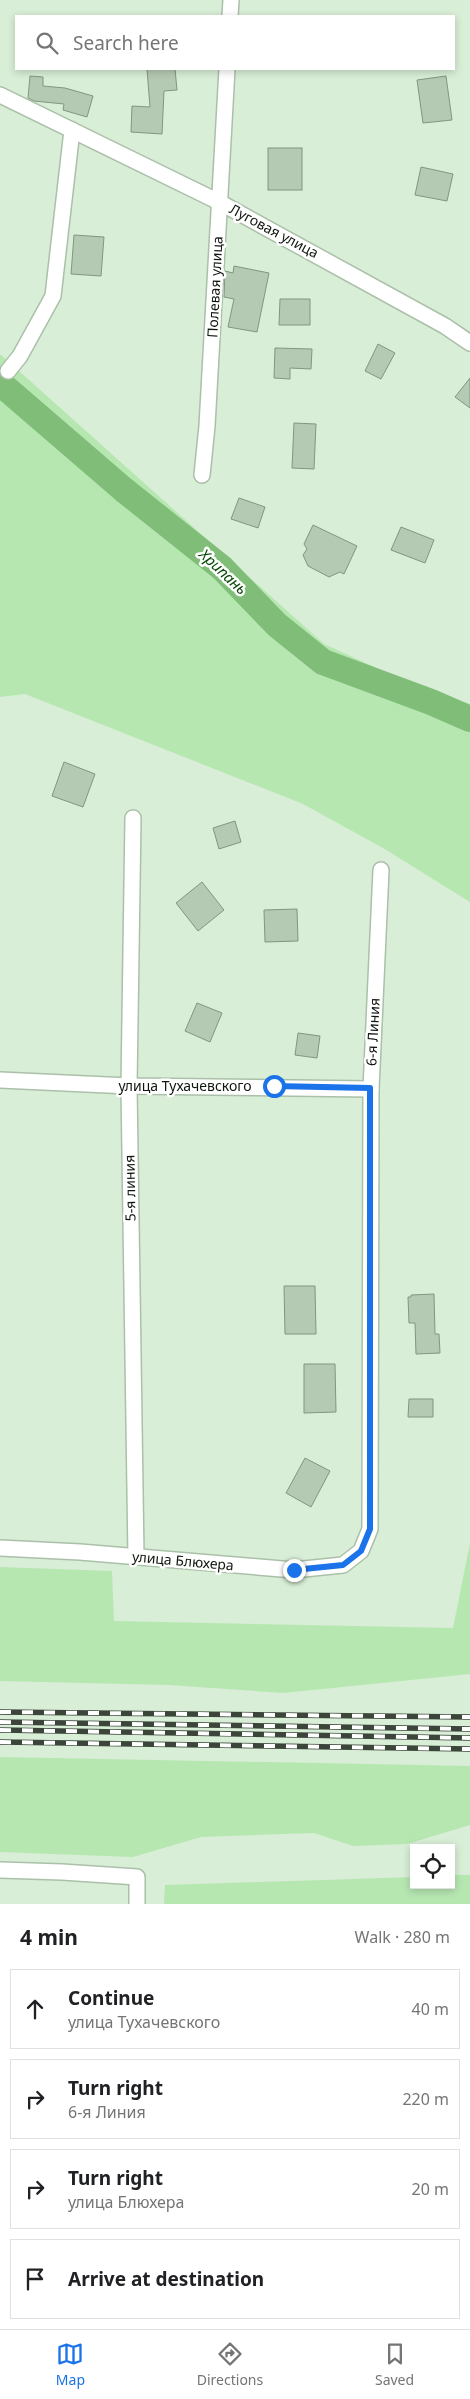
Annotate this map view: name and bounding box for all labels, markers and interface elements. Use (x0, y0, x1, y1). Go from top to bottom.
search box (15, 15, 455, 70)
icon: search (33, 29, 61, 57)
text: Search here (73, 30, 179, 56)
street label: Луговая улица (226, 199, 322, 262)
street label: Полевая улица (202, 236, 227, 338)
water label: Хрипань (195, 543, 252, 599)
street label: 6-я Линия (361, 997, 384, 1066)
route start (263, 1075, 286, 1098)
street label: улица Тухачевского (118, 1076, 252, 1095)
street label: 5-я линия (119, 1155, 140, 1221)
street label: улица Блюхера (131, 1547, 235, 1574)
route end (283, 1559, 306, 1582)
map controls (410, 1844, 455, 1889)
button: locate (410, 1844, 455, 1889)
text: 4 min (20, 1923, 78, 1951)
text: Walk · 280 m (355, 1926, 450, 1948)
text: Continue (68, 1985, 154, 2011)
icon: ahead (21, 1995, 49, 2023)
text: 40 m (412, 1998, 449, 2020)
text: улица Тухачевского (68, 2011, 220, 2033)
text: Turn right (68, 2075, 163, 2101)
icon: right (21, 2085, 49, 2113)
text: 220 m (402, 2088, 449, 2110)
text: 6-я Линия (68, 2101, 146, 2123)
text: Turn right (68, 2165, 163, 2191)
icon: right (21, 2175, 49, 2203)
text: 20 m (412, 2178, 449, 2200)
text: улица Блюхера (68, 2191, 185, 2213)
icon: arrive (21, 2265, 49, 2293)
text: Arrive at destination (68, 2266, 264, 2292)
tab: Map (56, 2340, 85, 2389)
tab: Directions (197, 2340, 263, 2389)
tab: Saved (375, 2340, 414, 2389)

